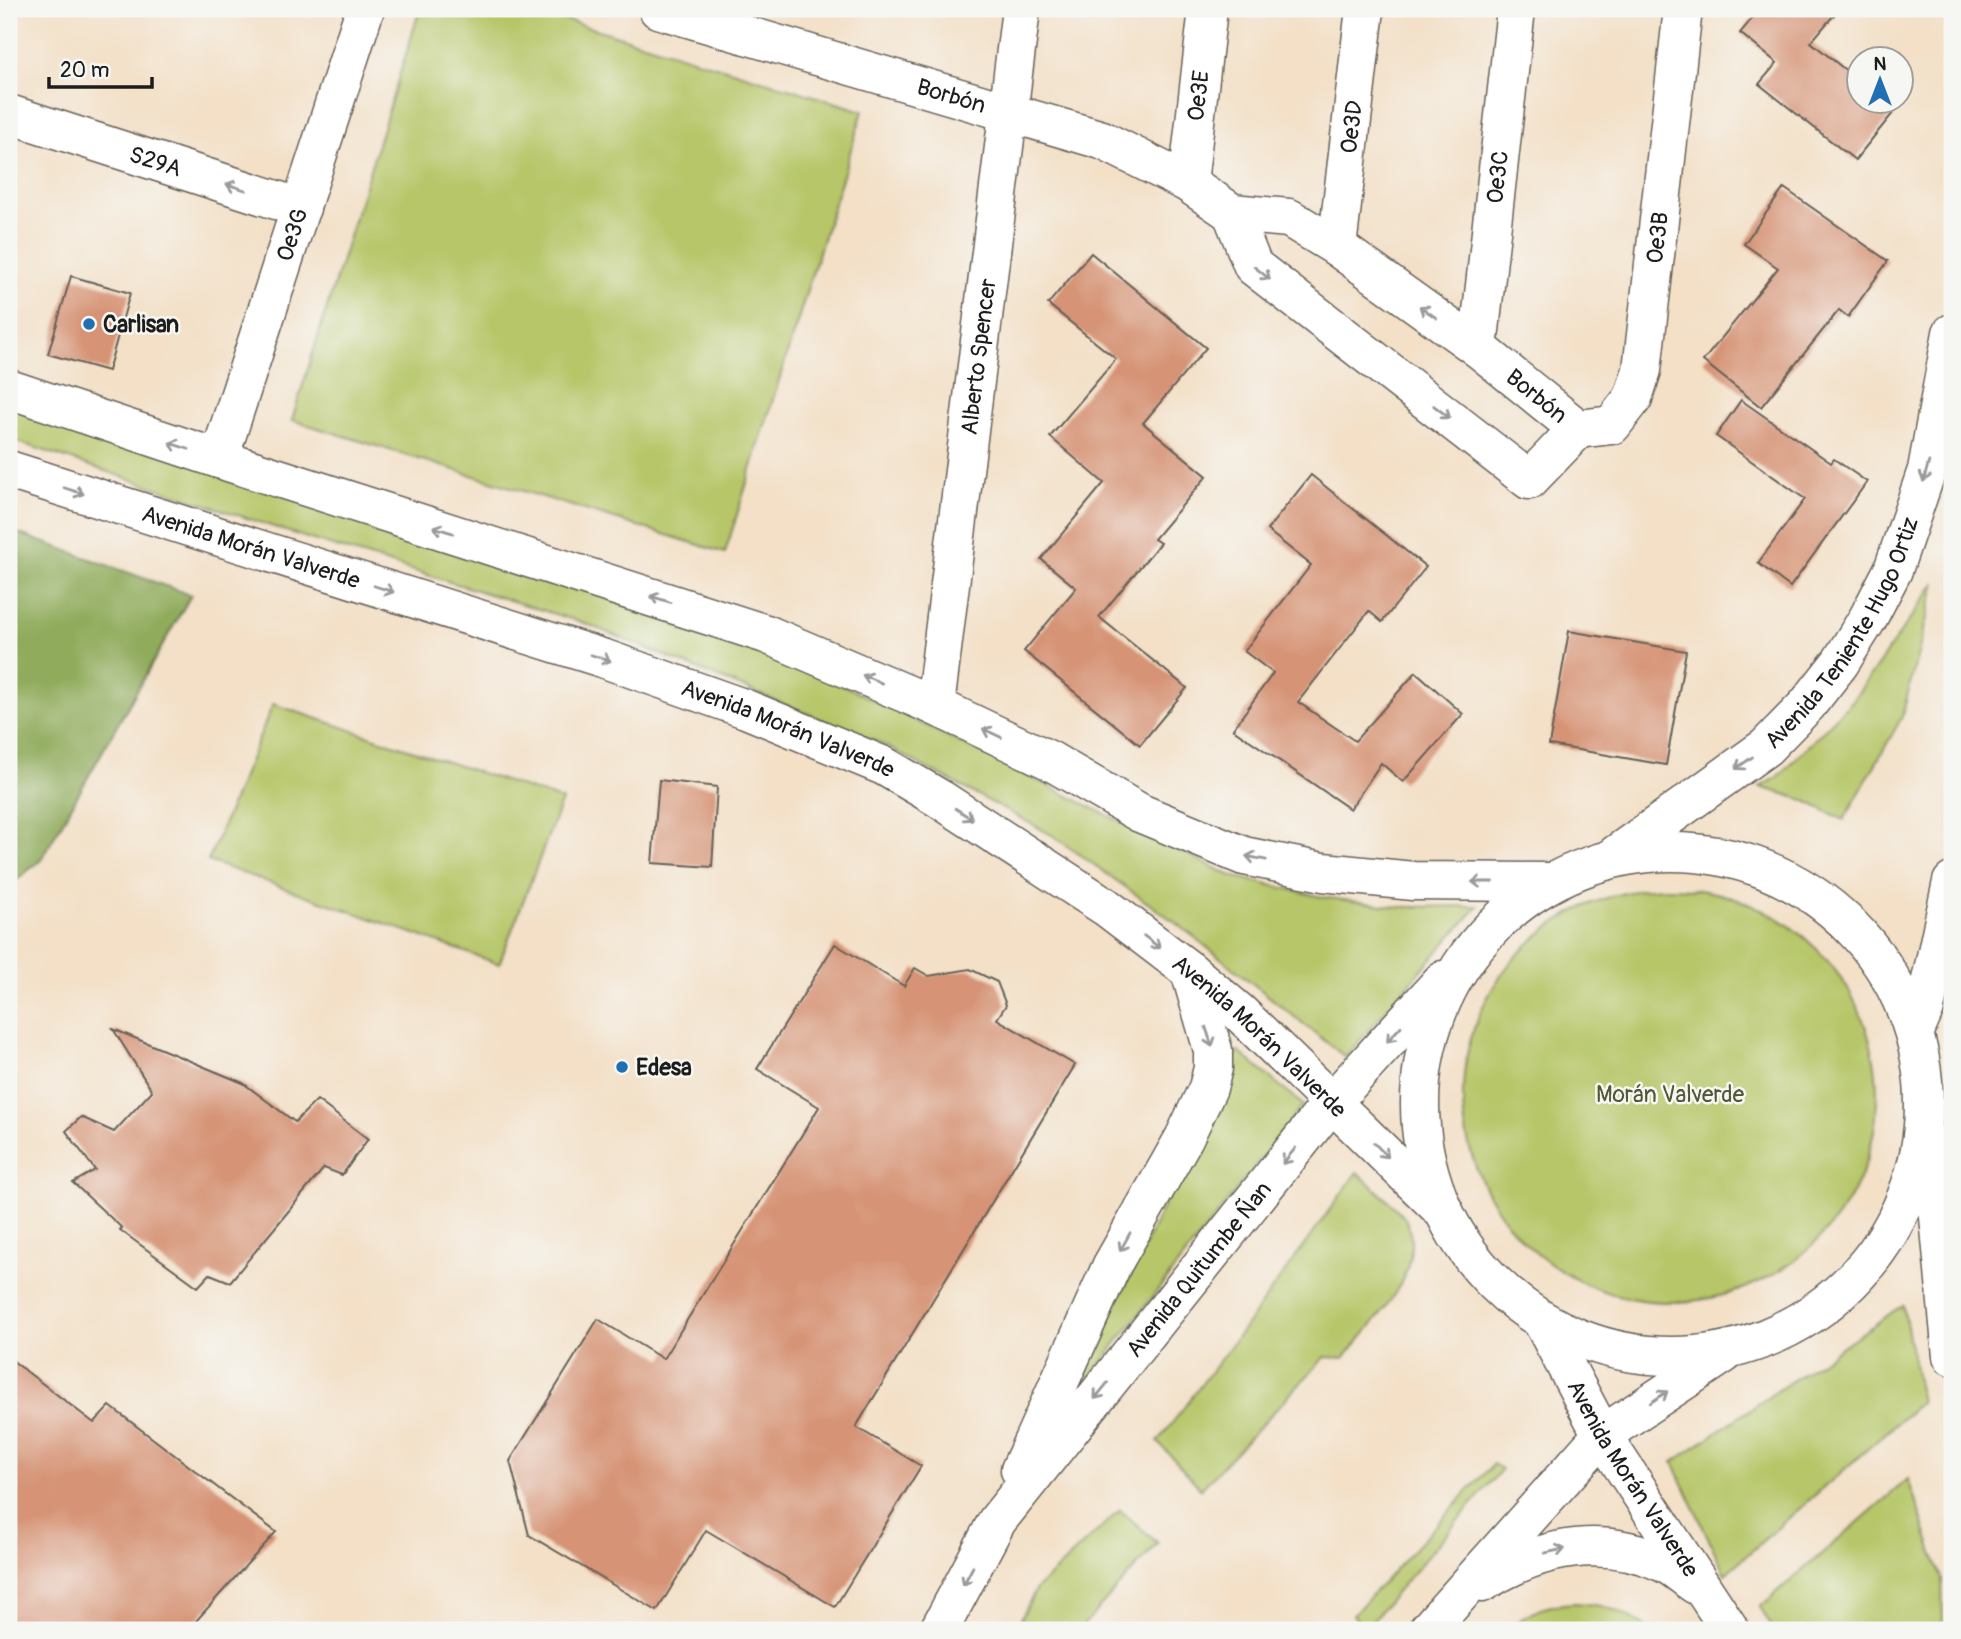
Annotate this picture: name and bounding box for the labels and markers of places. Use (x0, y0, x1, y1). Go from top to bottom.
place label: Carlisan (103, 310, 179, 339)
marker: Carlisan (81, 316, 97, 332)
place label: Edesa (636, 1053, 692, 1082)
marker: Edesa (614, 1059, 630, 1075)

